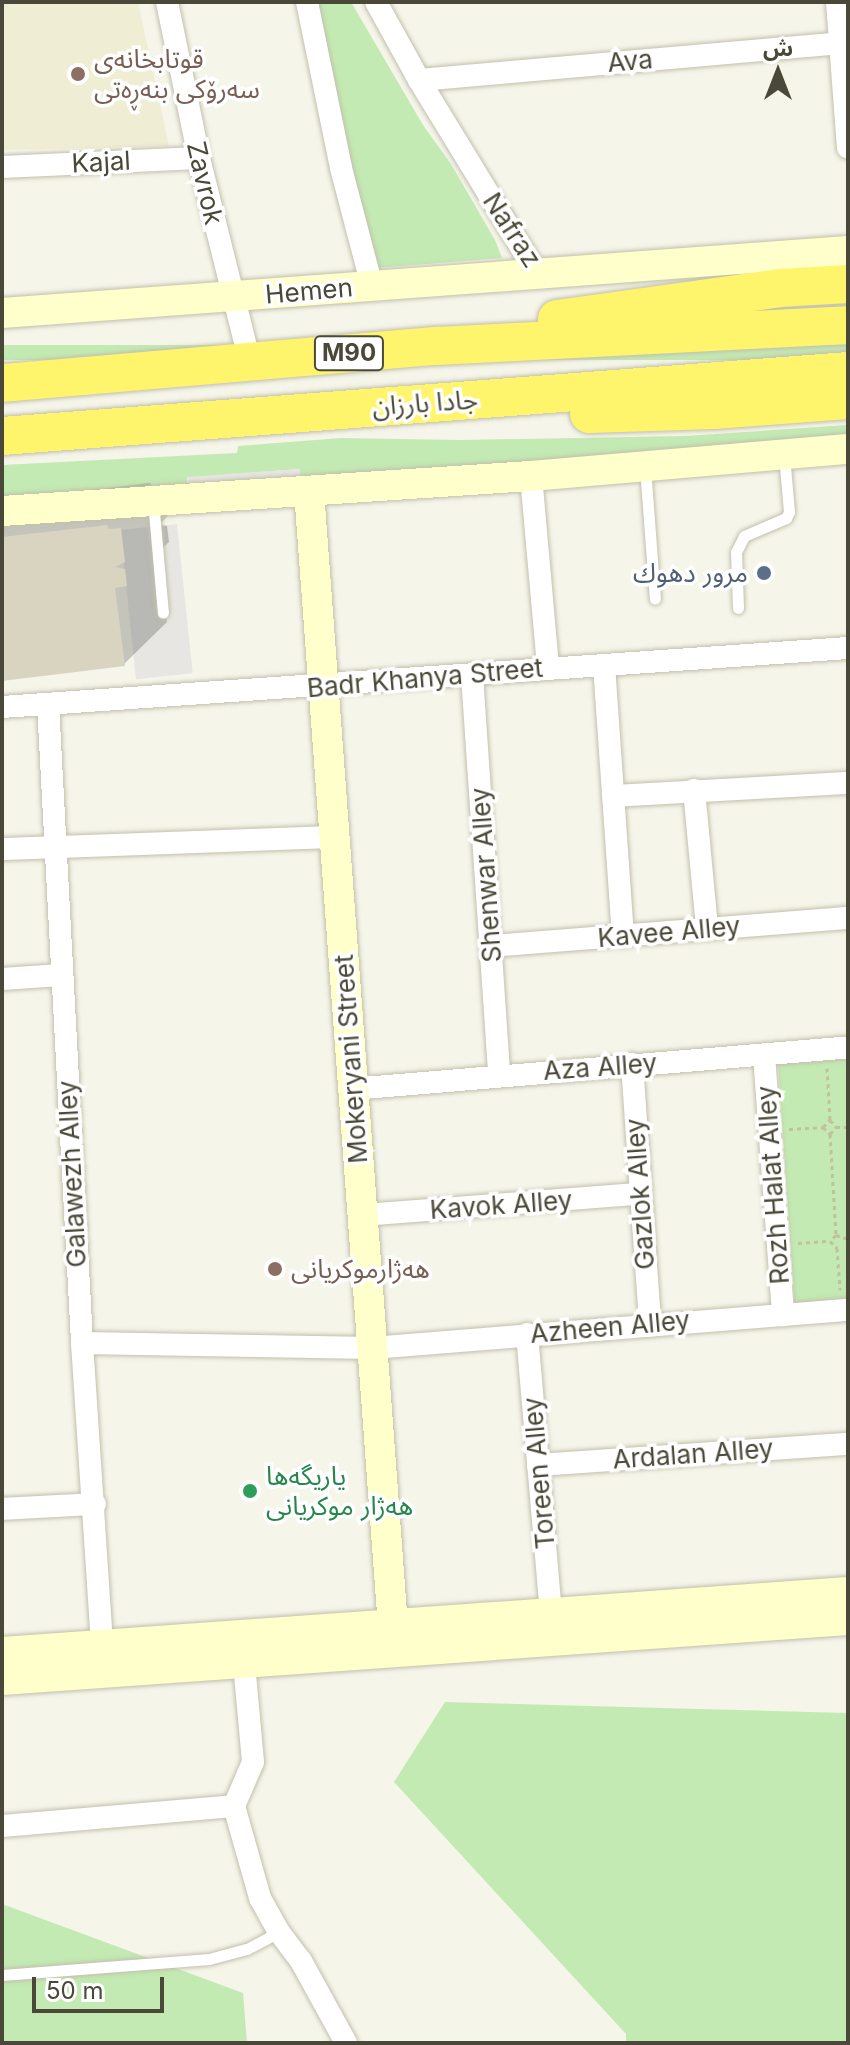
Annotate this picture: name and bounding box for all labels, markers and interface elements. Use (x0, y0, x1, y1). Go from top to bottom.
north arrow (738, 32, 818, 112)
text: ش (763, 35, 793, 61)
place label: قوتابخانەی سەرۆکی بنەڕەتی (94, 43, 260, 104)
street label: Ava (606, 43, 654, 79)
marker: قوتابخانەی سەرۆکی بنەڕەتی (69, 65, 87, 83)
street label: Zavrok (180, 138, 230, 228)
street label: Kajal (71, 145, 131, 179)
street label: Nafraz (476, 187, 548, 273)
street label: Hemen (264, 272, 354, 310)
road number: M90 (313, 333, 385, 373)
street label: جادا بارزان (371, 384, 479, 422)
place label: مرور دهوك (633, 557, 748, 589)
marker: مرور دهوك (755, 564, 773, 582)
street label: Badr Khanya Street (306, 652, 544, 704)
street label: Shenwar Alley (464, 786, 508, 964)
street label: Kavee Alley (596, 910, 742, 954)
street label: Mokeryani Street (328, 953, 374, 1165)
street label: Aza Alley (542, 1047, 658, 1087)
street label: Galawezh Alley (52, 1080, 92, 1268)
street label: Rozh Halat Alley (750, 1085, 796, 1285)
street label: Gazlok Alley (619, 1117, 661, 1271)
street label: Kavok Alley (429, 1184, 573, 1226)
place label: ھەژارموکریانی (291, 1253, 430, 1285)
marker: ھەژارموکریانی (266, 1260, 284, 1278)
street label: Azheen Alley (529, 1304, 691, 1350)
street label: Toreen Alley (517, 1396, 561, 1550)
street label: Ardalan Alley (612, 1433, 774, 1475)
place label: یاریگەها هەژار موکریانی (266, 1460, 413, 1522)
marker: یاریگەها هەژار موکریانی (241, 1482, 259, 1500)
scale bar (36, 1961, 168, 2011)
text: 50 m (46, 1976, 104, 2005)

